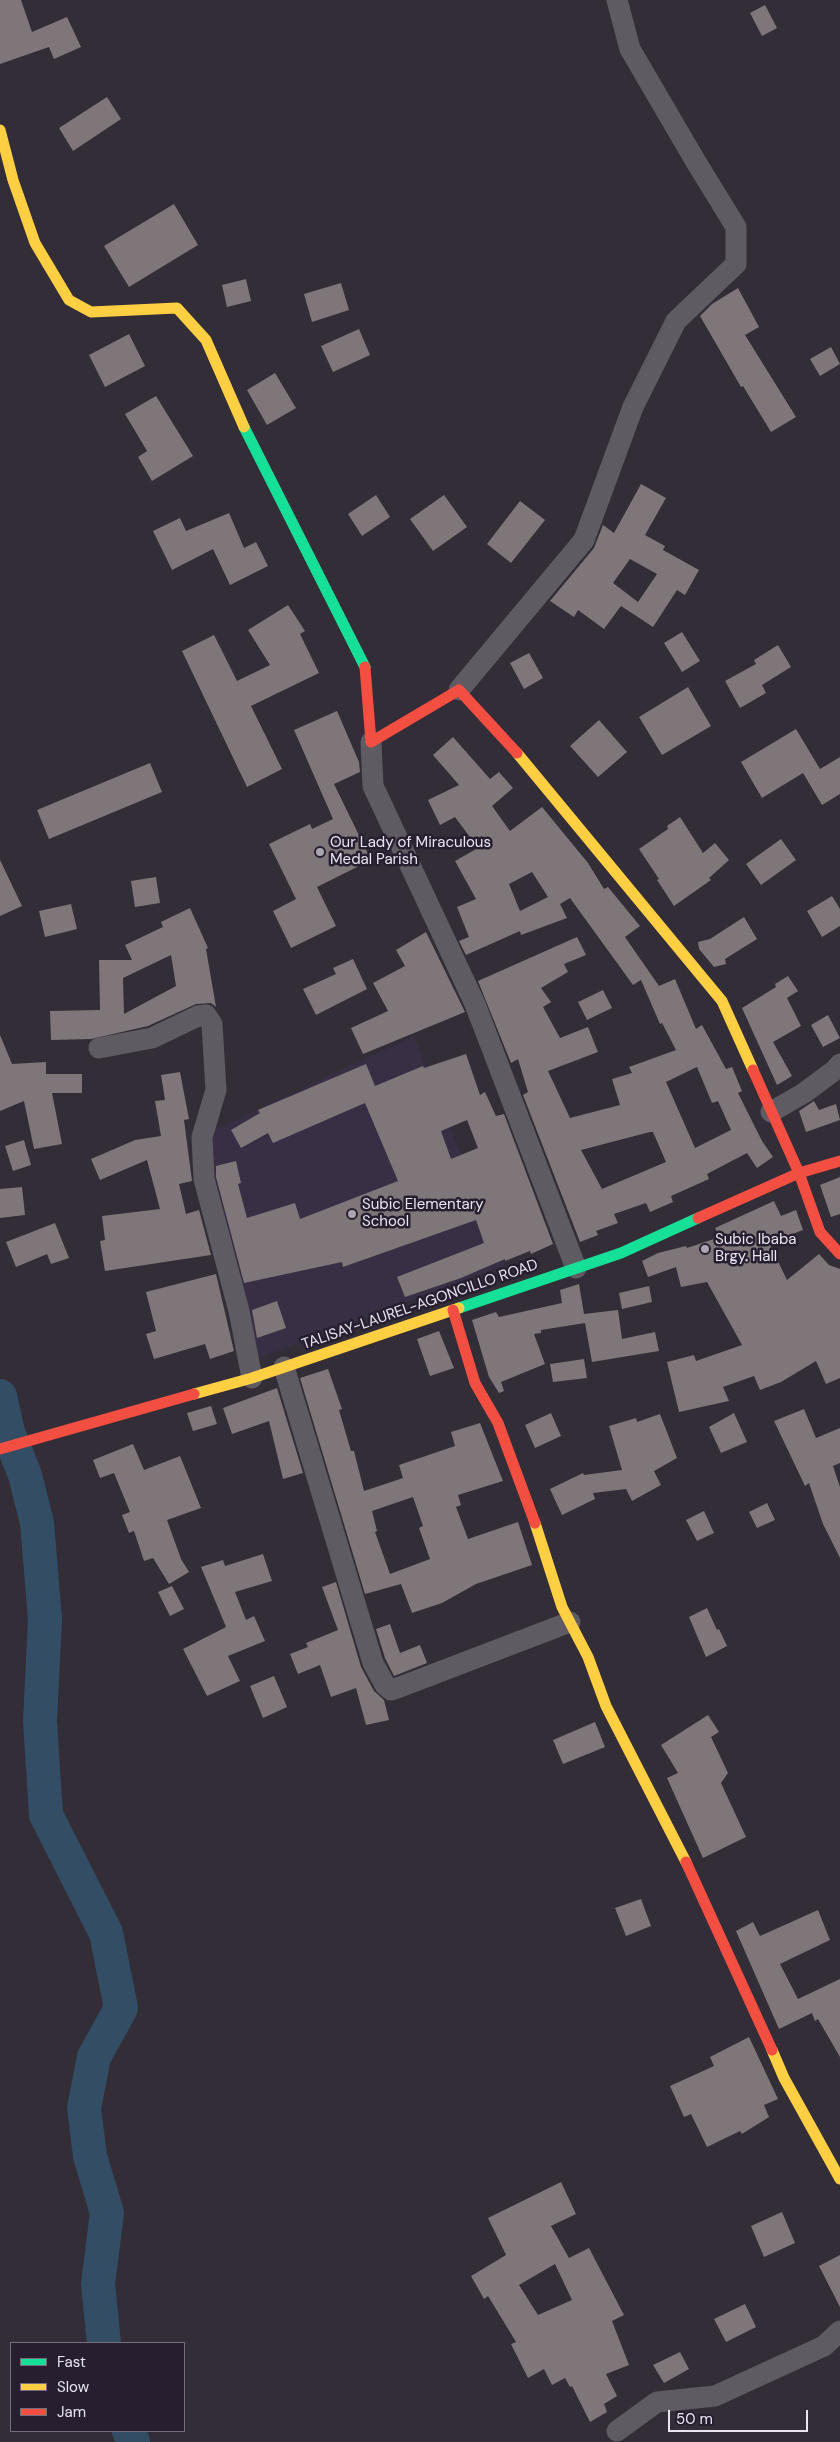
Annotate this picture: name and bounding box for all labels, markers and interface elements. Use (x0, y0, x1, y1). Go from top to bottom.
place label: Our Lady of Miraculous Medal Parish (330, 834, 491, 869)
marker: Our Lady of Miraculous Medal Parish (314, 846, 326, 858)
place label: Subic Elementary School (362, 1196, 484, 1231)
marker: Subic Elementary School (346, 1208, 358, 1220)
place label: Subic Ibaba Brgy. Hall (715, 1231, 796, 1266)
marker: Subic Ibaba Brgy. Hall (699, 1243, 711, 1255)
street label: TALISAY-LAUREL-AGONCILLO ROAD (299, 1256, 541, 1354)
legend (10, 2342, 185, 2432)
text: Fast (57, 2352, 86, 2372)
text: Slow (57, 2377, 89, 2397)
scale bar (670, 2400, 810, 2432)
text: Jam (57, 2402, 86, 2422)
text: 50 m (676, 2409, 713, 2429)

